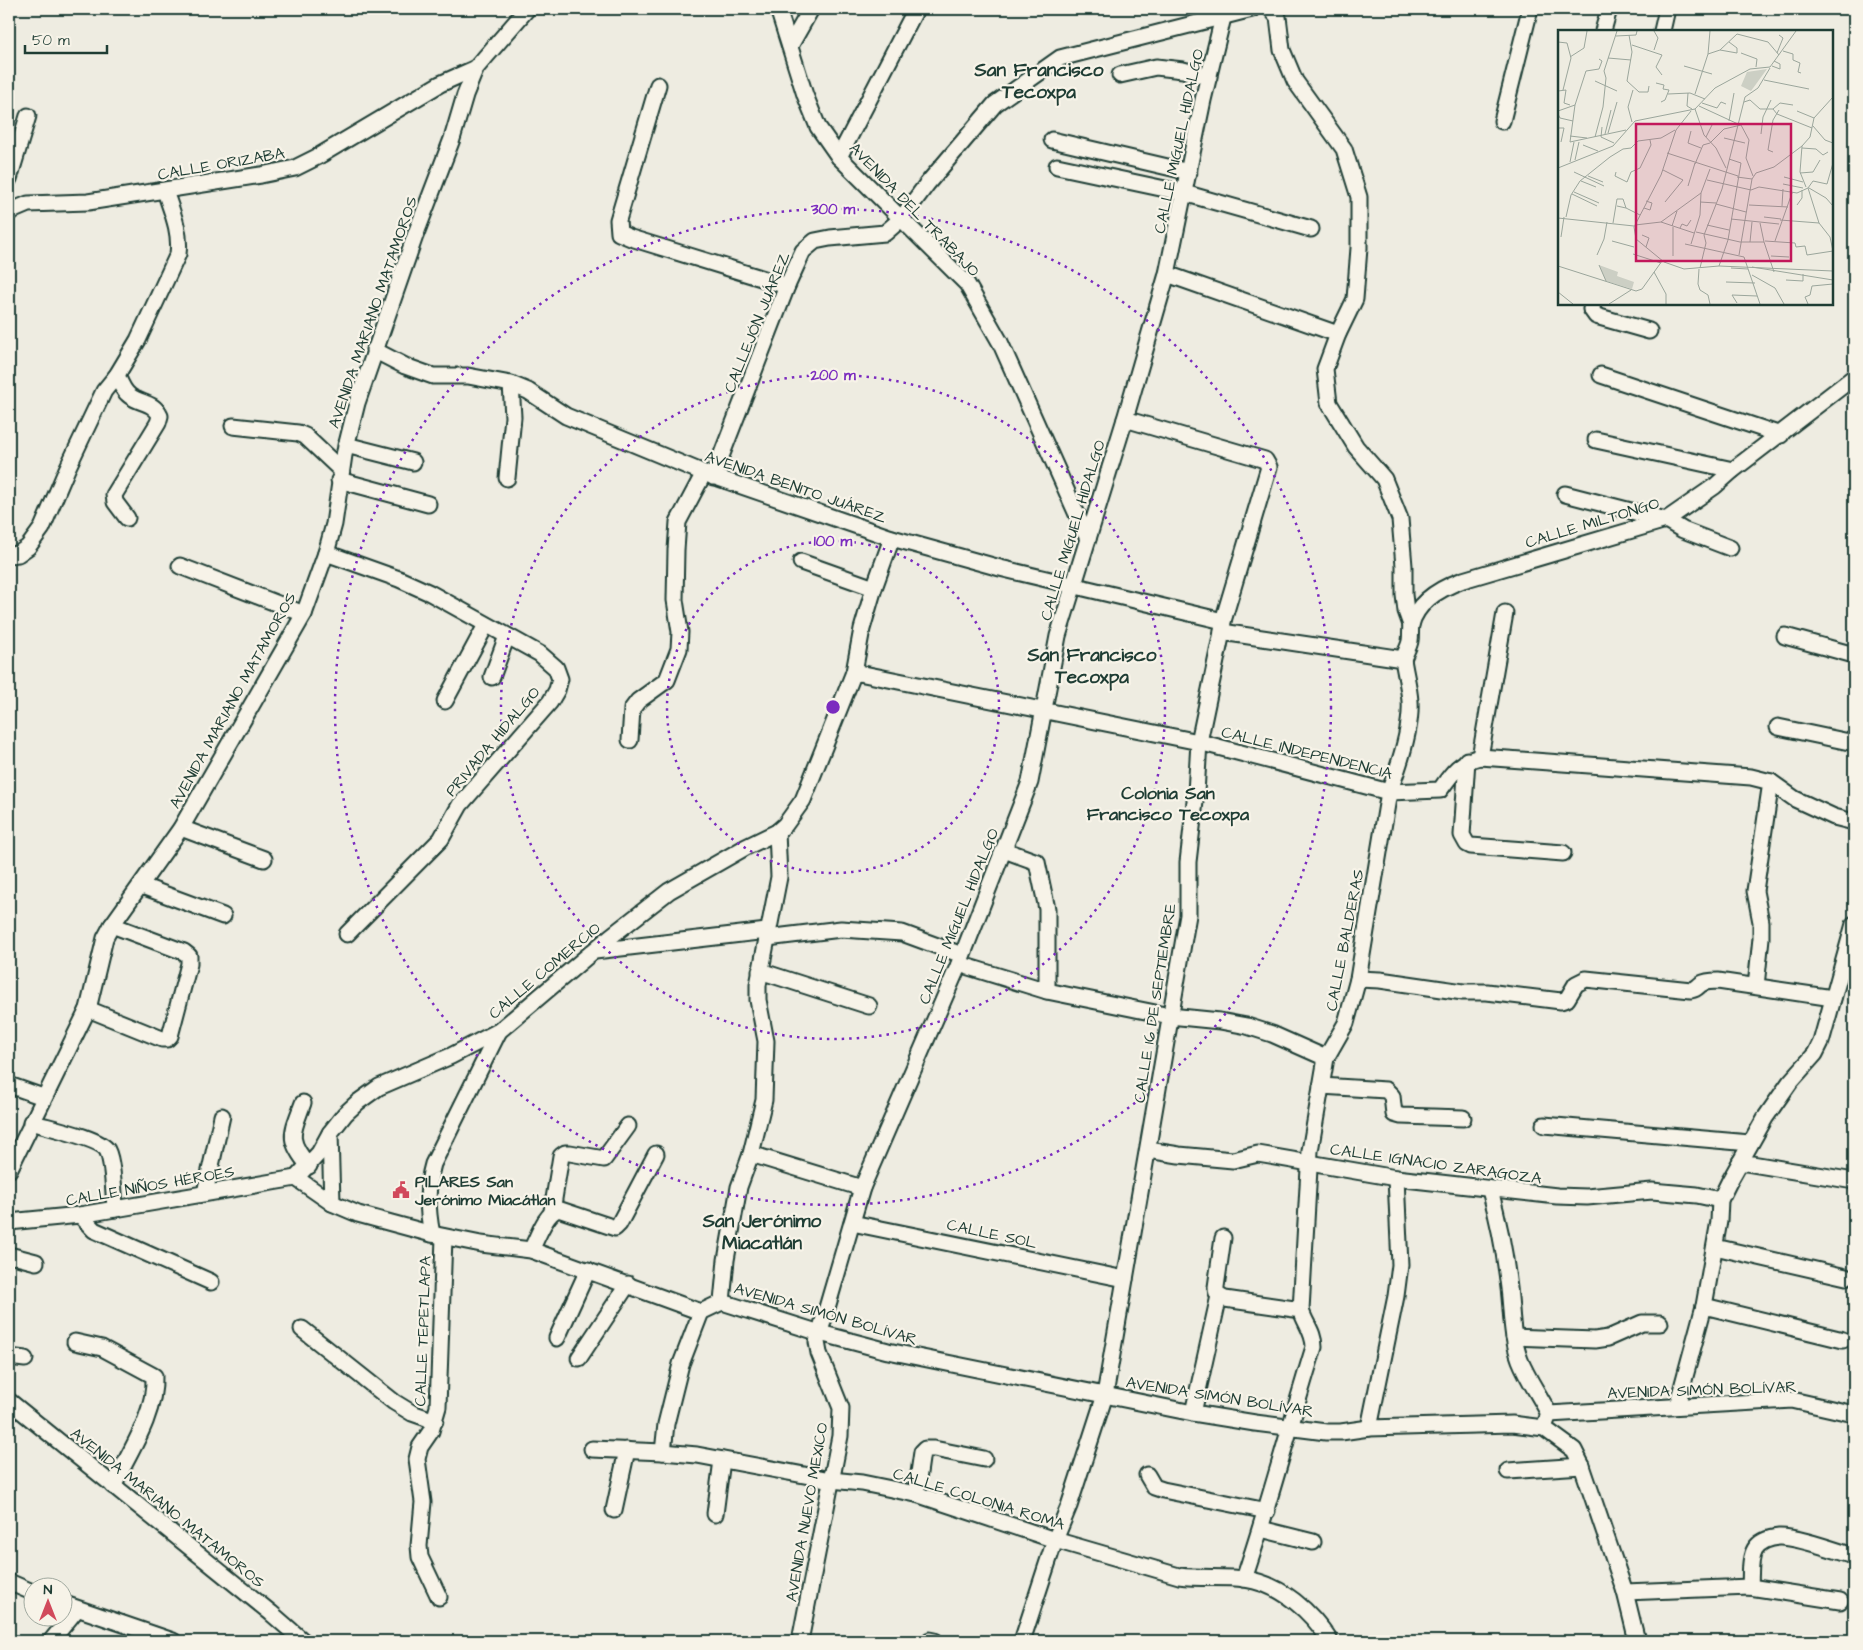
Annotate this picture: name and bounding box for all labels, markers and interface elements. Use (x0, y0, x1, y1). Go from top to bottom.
scale bar (25, 22, 108, 54)
text: 50 m (32, 30, 70, 51)
inset map (1558, 30, 1833, 305)
street label: CALLE MIGUEL HIDALGO (1149, 47, 1209, 235)
district label: San Francisco Tecoxpa (974, 57, 1104, 106)
street label: AVENIDA DEL TRABAJO (844, 138, 985, 282)
street label: CALLE ORIZABA (156, 142, 286, 186)
street label: AVENIDA MARIANO MATAMOROS (323, 193, 423, 431)
text: 300 m (810, 199, 855, 220)
street label: CALLEJÓN JUÁREZ (719, 248, 795, 396)
text: 200 m (809, 365, 856, 386)
street label: CALLE MIGUEL HIDALGO (1035, 437, 1111, 623)
street label: AVENIDA BENITO JUÁREZ (702, 445, 890, 529)
street label: CALLE MILTONGO (1523, 492, 1662, 554)
text: 100 m (814, 531, 853, 552)
street label: AVENIDA MARIANO MATAMOROS (164, 588, 302, 813)
district label: San Francisco Tecoxpa (1027, 642, 1157, 691)
street label: PRIVADA HIDALGO (440, 682, 545, 801)
centre of rings (824, 698, 842, 716)
street label: CALLE INDEPENDENCIA (1219, 721, 1395, 785)
district label: Colonia San Francisco Tecoxpa (1087, 781, 1250, 827)
street label: CALLE MIGUEL HIDALGO (914, 825, 1004, 1008)
street label: CALLE BALDERAS (1320, 867, 1370, 1013)
street label: CALLE 16 DE SEPTIEMBRE (1128, 901, 1182, 1104)
street label: CALLE COMERCIO (484, 917, 606, 1024)
street label: CALLE IGNACIO ZARAGOZA (1329, 1138, 1543, 1190)
street label: CALLE NIÑOS HÉROES (64, 1160, 236, 1212)
place label: PILARES San Jerónimo Miacátlan (414, 1171, 555, 1211)
public building icon: PILARES San Jerónimo Miacátlan (391, 1180, 411, 1200)
district label: San Jerónimo Miacatlán (702, 1208, 821, 1257)
street label: CALLE SOL (945, 1214, 1039, 1254)
street label: CALLE TEPETLAPA (409, 1255, 437, 1407)
street label: AVENIDA SIMÓN BOLÍVAR (732, 1277, 920, 1351)
street label: AVENIDA SIMÓN BOLÍVAR (1124, 1371, 1315, 1423)
street label: AVENIDA SIMÓN BOLÍVAR (1607, 1376, 1797, 1404)
street label: AVENIDA NUEVO MEXICO (780, 1421, 834, 1604)
street label: AVENIDA MARIANO MATAMOROS (66, 1422, 269, 1593)
street label: CALLE COLONIA ROMA (890, 1462, 1067, 1536)
north arrow (22, 1578, 72, 1628)
text: N (44, 1580, 53, 1600)

